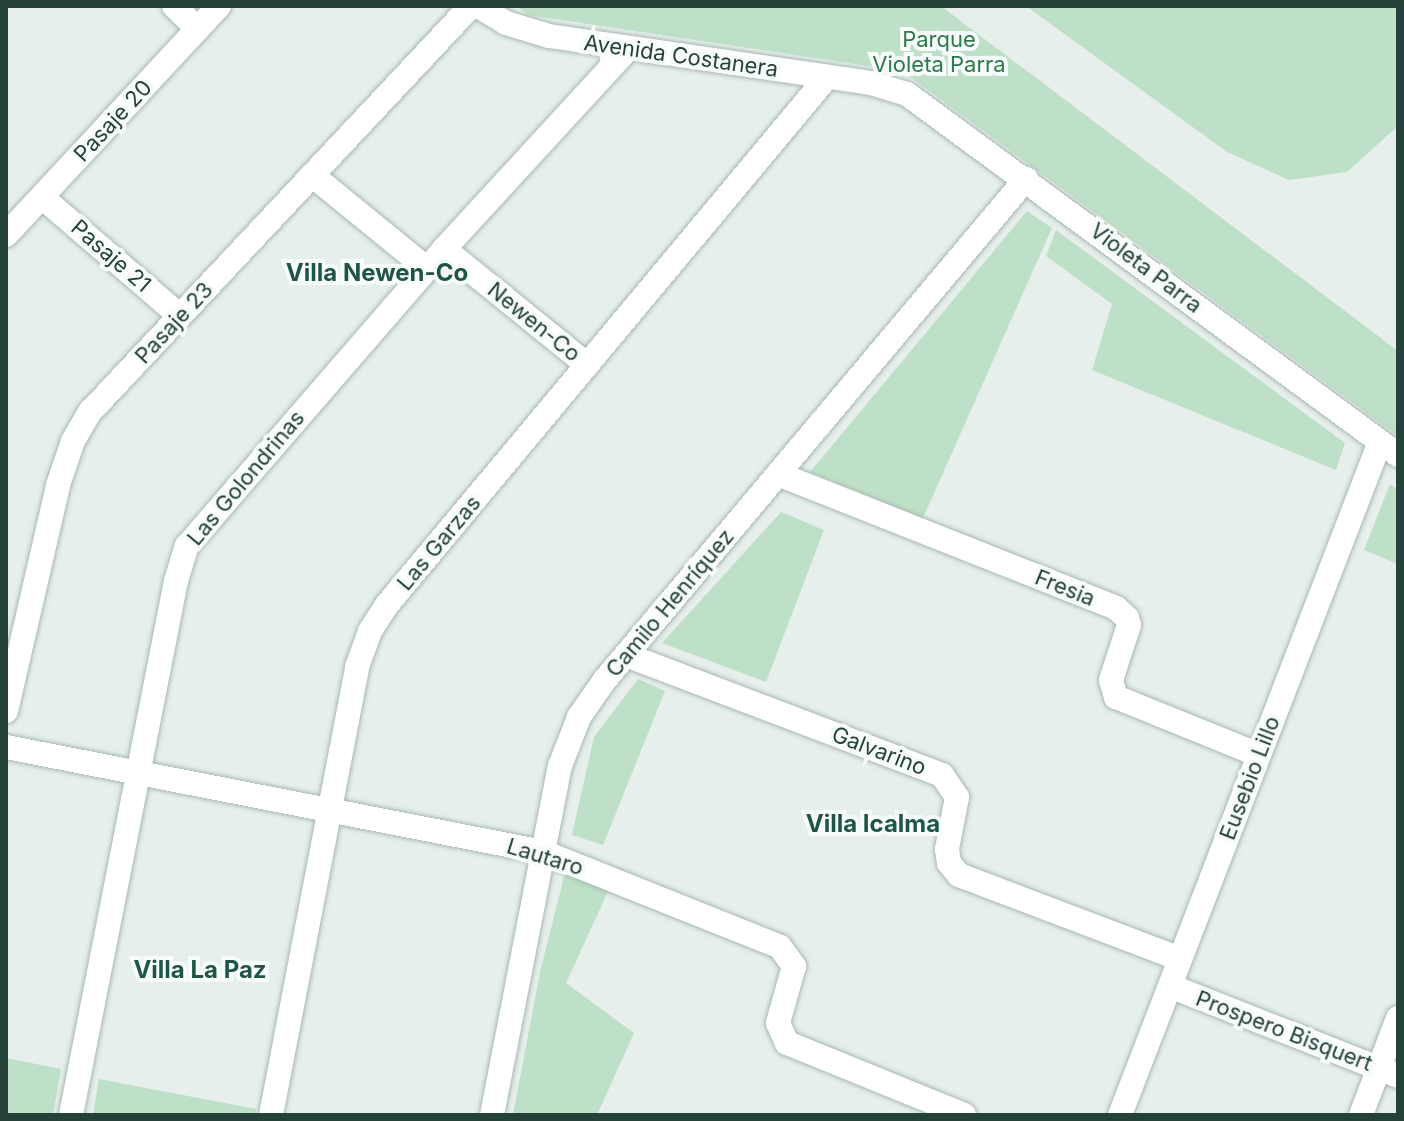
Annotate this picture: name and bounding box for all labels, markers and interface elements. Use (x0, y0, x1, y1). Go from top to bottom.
park label: Parque Violeta Parra (872, 26, 1006, 78)
street label: Avenida Costanera (582, 29, 780, 83)
street label: Pasaje 20 (69, 75, 157, 167)
street label: Pasaje 21 (66, 214, 156, 298)
street label: Violeta Parra (1085, 217, 1207, 319)
district label: Villa Newen-Co (286, 259, 468, 287)
street label: Pasaje 23 (130, 277, 218, 369)
street label: Newen-Co (482, 277, 586, 367)
street label: Las Golondrinas (182, 405, 310, 551)
street label: Las Garzas (392, 490, 486, 596)
street label: Camilo Henríquez (600, 524, 740, 682)
street label: Fresia (1031, 564, 1099, 612)
street label: Eusebio Lillo (1214, 712, 1286, 844)
street label: Galvarino (828, 721, 930, 781)
district label: Villa Icalma (806, 810, 940, 838)
street label: Lautaro (504, 833, 586, 881)
district label: Villa La Paz (133, 956, 267, 984)
street label: Prospero Bisquert (1192, 985, 1376, 1077)

